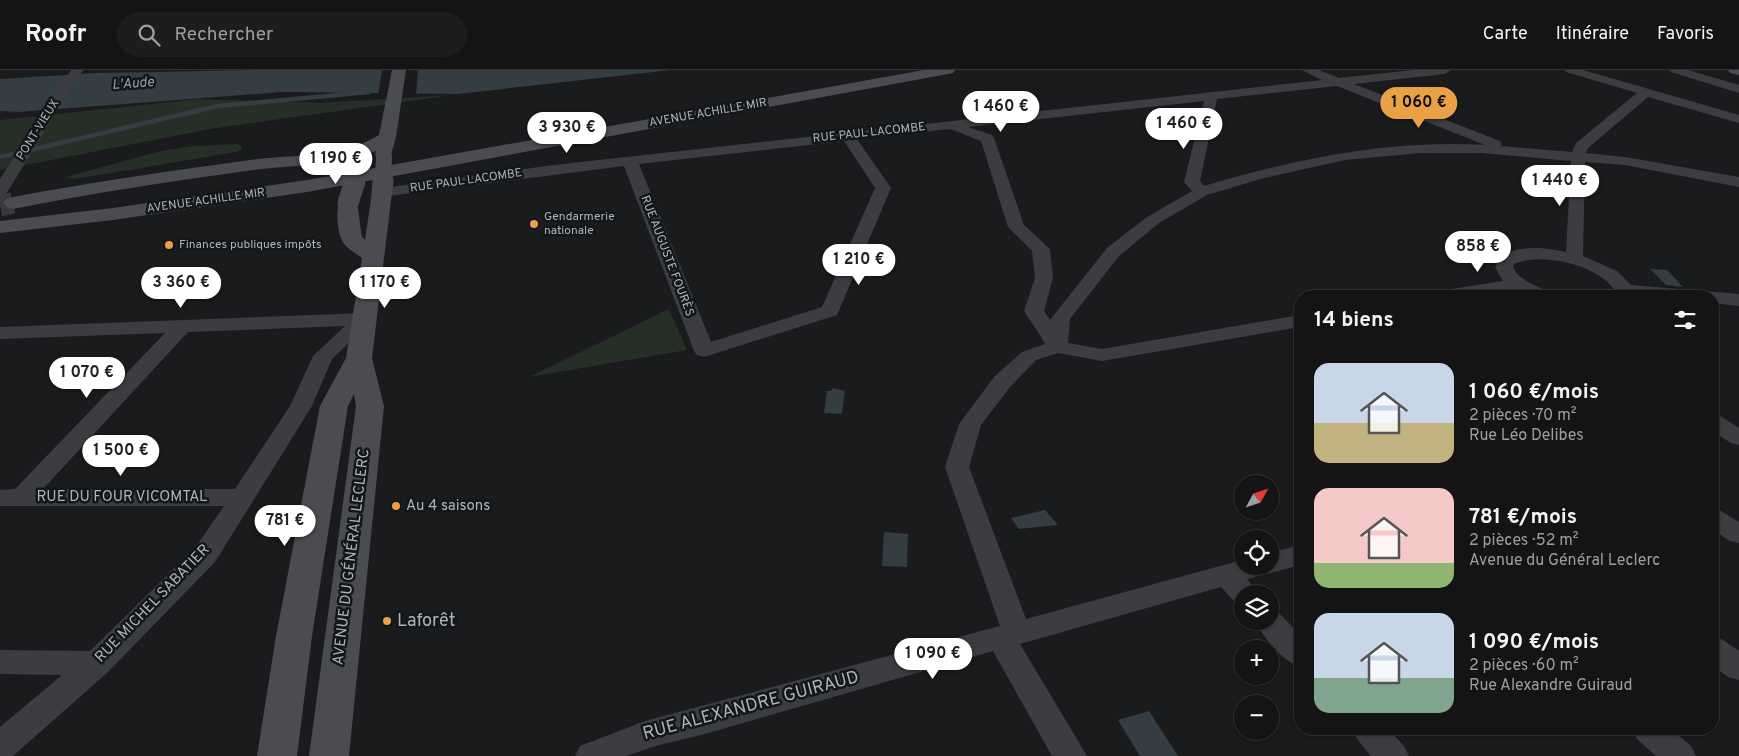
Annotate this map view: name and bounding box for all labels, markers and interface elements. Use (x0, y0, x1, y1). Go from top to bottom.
search box (117, 12, 467, 57)
text: Roofr (25, 20, 87, 50)
icon: search (135, 21, 163, 49)
text: Rechercher (175, 23, 273, 47)
text: Carte (1483, 23, 1528, 46)
text: Itinéraire (1556, 23, 1629, 46)
text: Favoris (1657, 23, 1714, 46)
water label: L'Aude (112, 74, 155, 94)
pin: 1 060 € (1373, 87, 1465, 129)
pin: 1 460 € (955, 90, 1047, 133)
text: 1 060 € (1391, 93, 1447, 113)
street label: AVENUE ACHILLE MIR (648, 95, 768, 131)
street label: PONT-VIEUX (13, 97, 63, 163)
text: 1 460 € (973, 97, 1029, 117)
pin: 1 460 € (1138, 108, 1230, 150)
pin: 3 930 € (521, 112, 613, 154)
text: 1 460 € (1156, 114, 1212, 134)
text: 3 930 € (538, 118, 596, 138)
street label: RUE PAUL LACOMBE (812, 119, 926, 147)
pin: 1 190 € (290, 142, 382, 185)
text: 1 190 € (310, 149, 362, 169)
pin: 1 440 € (1514, 164, 1606, 207)
street label: RUE PAUL LACOMBE (409, 165, 523, 197)
text: 1 440 € (1532, 171, 1588, 191)
street label: AVENUE ACHILLE MIR (146, 185, 266, 217)
street label: RUE AUGUSTE FOURÈS (637, 193, 697, 319)
place label: Gendarmerie nationale (544, 209, 615, 239)
marker: Gendarmerie nationale (528, 218, 540, 230)
pin: 858 € (1443, 230, 1513, 273)
place label: Finances publiques impôts (179, 237, 322, 253)
text: 858 € (1456, 237, 1500, 257)
marker: Finances publiques impôts (163, 239, 175, 251)
pin: 1 210 € (813, 244, 905, 286)
text: 1 210 € (833, 250, 885, 270)
pin: 3 360 € (135, 266, 227, 309)
pin: 1 170 € (339, 266, 431, 309)
text: 3 360 € (152, 273, 210, 293)
text: 1 170 € (360, 273, 410, 293)
icon: filters (1671, 306, 1699, 334)
text: 14 biens (1314, 307, 1394, 334)
pin: 1 070 € (41, 356, 133, 399)
text: 1 070 € (60, 363, 114, 383)
text: 1 060 €/mois (1469, 379, 1599, 406)
icon: home (1354, 383, 1414, 443)
text: 2 pièces · 70 m² (1469, 406, 1576, 426)
text: Rue Léo Delibes (1469, 426, 1584, 446)
pin: 1 500 € (75, 434, 167, 477)
text: 1 500 € (93, 441, 149, 461)
street label: AVENUE DU GÉNÉRAL LECLERC (328, 448, 375, 666)
north arrow (1234, 475, 1279, 520)
map controls (1234, 475, 1279, 740)
street label: RUE DU FOUR VICOMTAL (37, 488, 208, 507)
place label: Au 4 saisons (406, 497, 490, 516)
marker: Au 4 saisons (390, 500, 402, 512)
pin: 781 € (250, 504, 320, 547)
text: 781 €/mois (1469, 504, 1577, 531)
icon: home (1354, 508, 1414, 568)
text: 781 € (266, 511, 304, 531)
button: locate (1234, 530, 1279, 575)
text: 2 pièces · 52 m² (1469, 531, 1579, 551)
street label: RUE MICHEL SABATIER (91, 541, 215, 667)
text: Avenue du Général Leclerc (1469, 551, 1660, 571)
button: layers (1234, 585, 1279, 630)
place label: Laforêt (397, 610, 456, 633)
marker: Laforêt (381, 615, 393, 627)
text: 1 090 €/mois (1469, 629, 1599, 656)
icon: home (1354, 633, 1414, 693)
pin: 1 090 € (887, 638, 979, 680)
button: + (1234, 640, 1279, 685)
text: 1 090 € (905, 644, 961, 664)
text: 2 pièces · 60 m² (1469, 656, 1579, 676)
street label: RUE ALEXANDRE GUIRAUD (640, 666, 862, 746)
text: Rue Alexandre Guiraud (1469, 676, 1633, 696)
button: − (1234, 695, 1279, 740)

